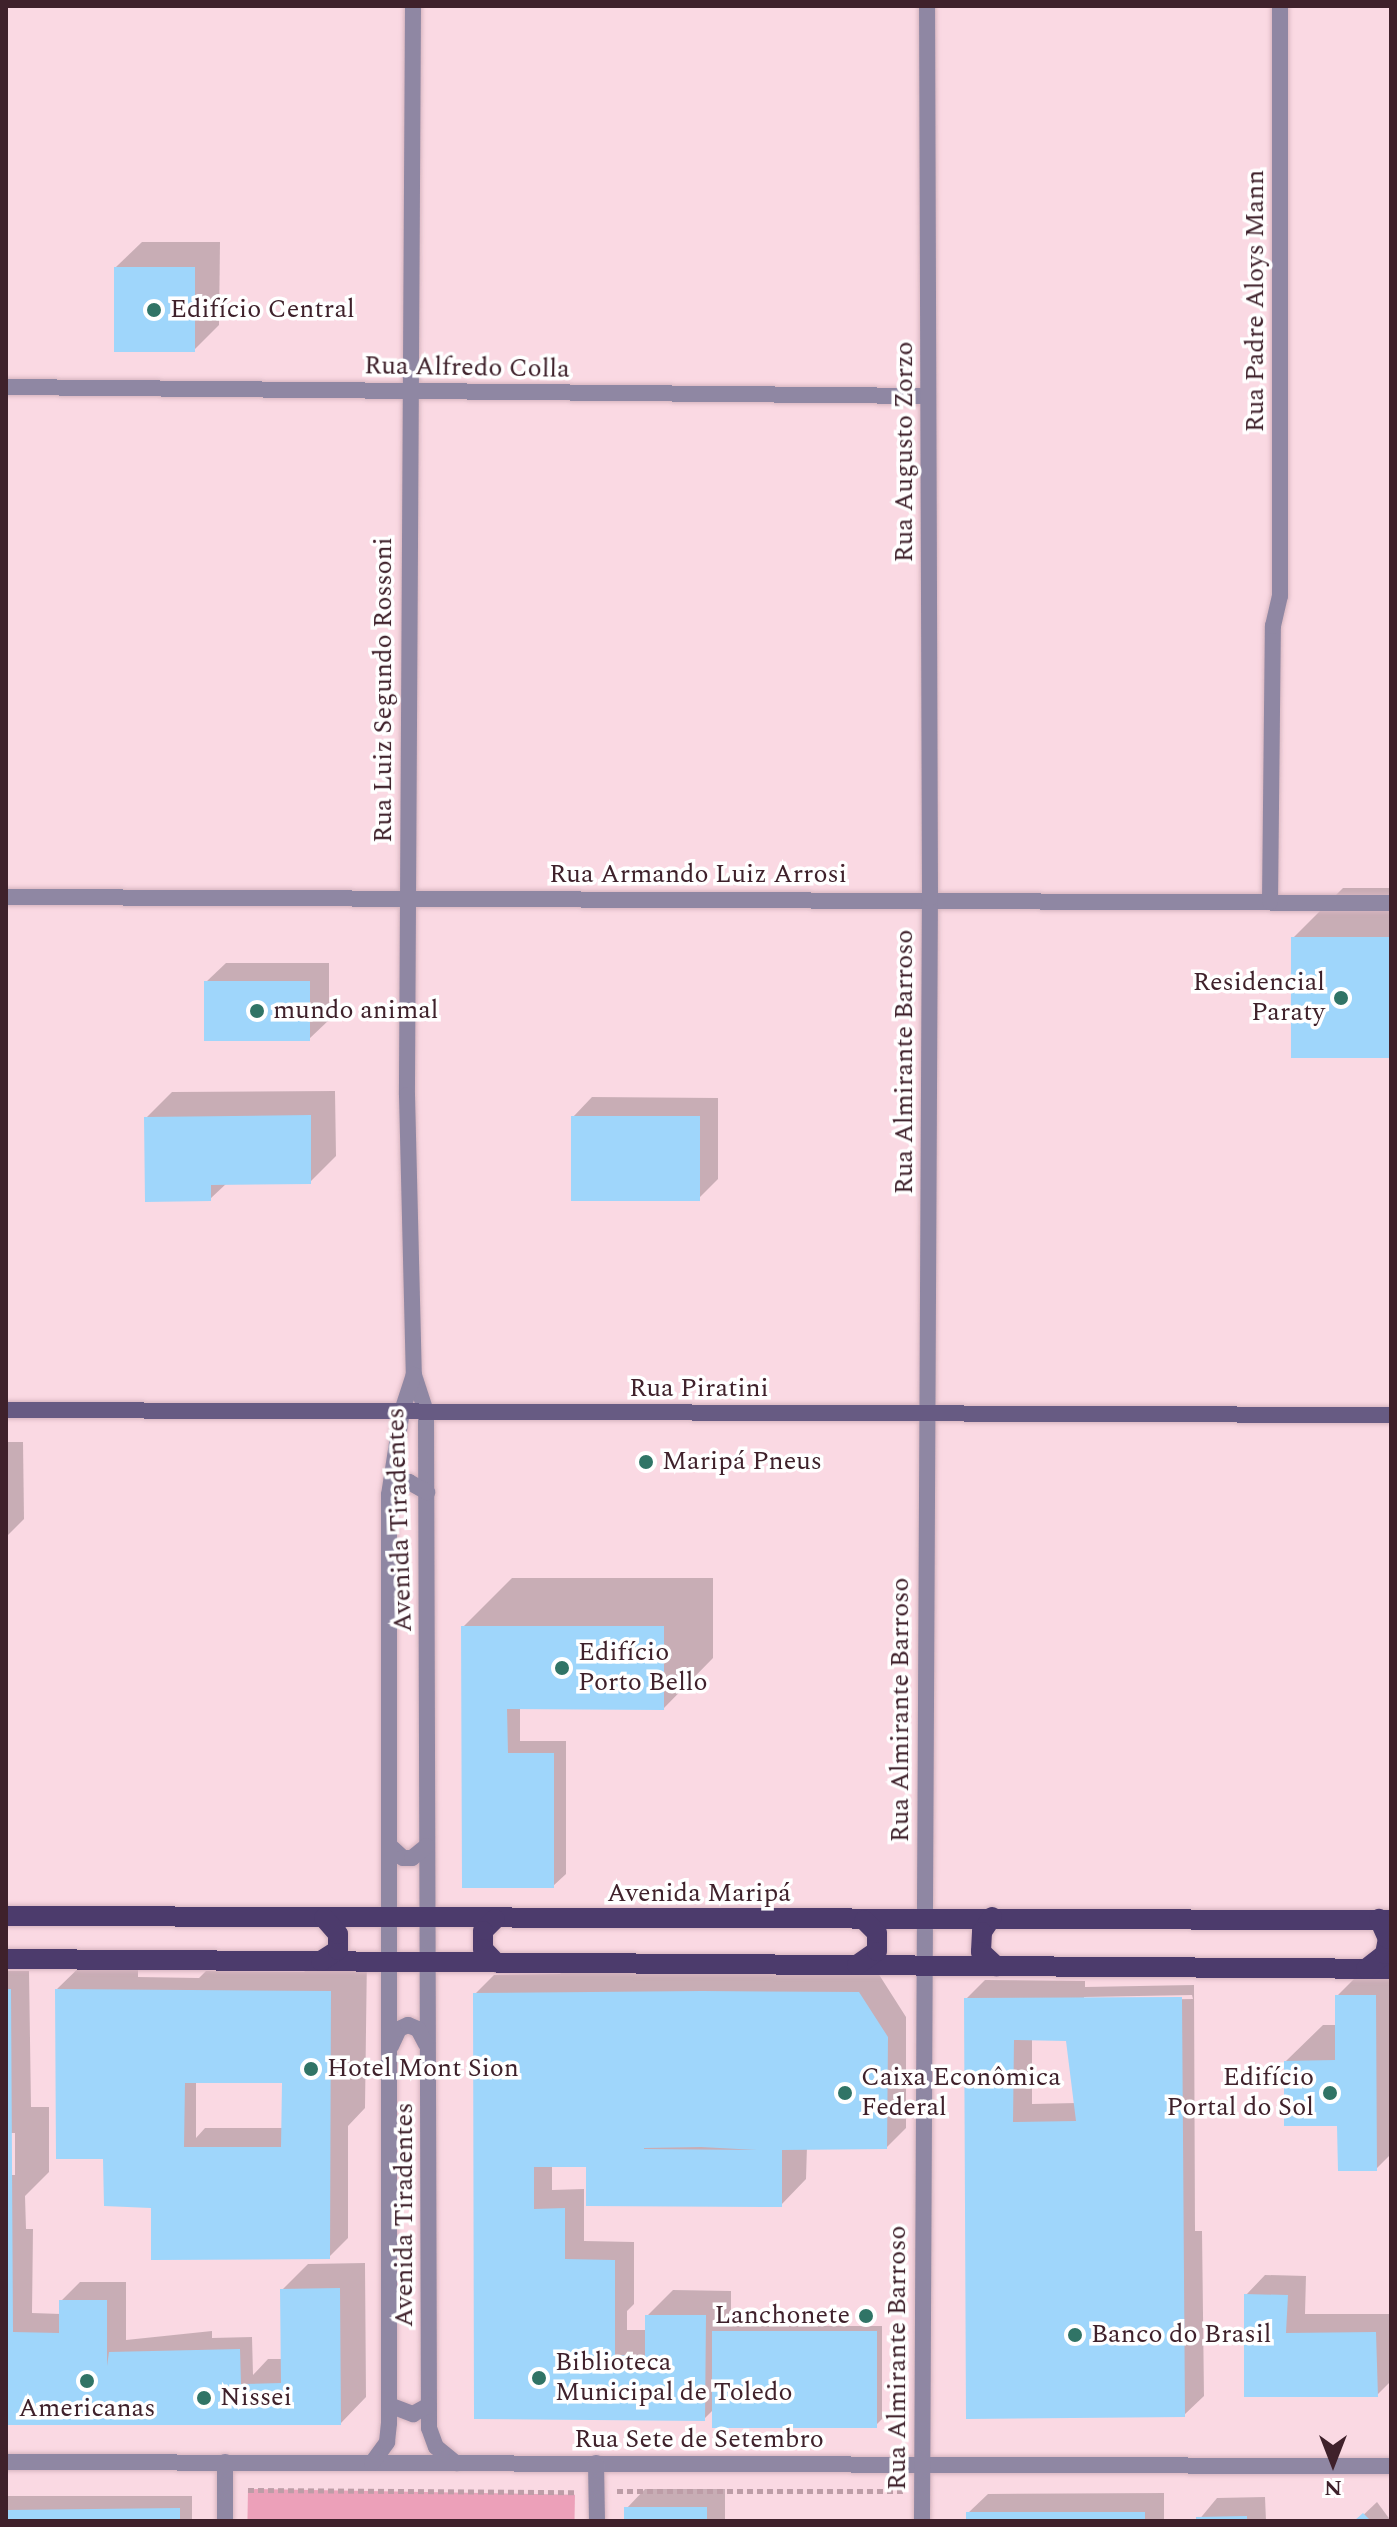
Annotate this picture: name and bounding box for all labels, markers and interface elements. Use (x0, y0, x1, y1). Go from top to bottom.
street label: Rua Padre Aloys Mann (1240, 170, 1272, 432)
place label: Edifício Central (170, 294, 355, 326)
marker: Edifício Central (145, 301, 163, 319)
street label: Rua Augusto Zorzo (889, 342, 921, 562)
street label: Rua Alfredo Colla (364, 351, 570, 385)
street label: Rua Luiz Segundo Rossoni (368, 537, 400, 843)
street label: Rua Armando Luiz Arrosi (549, 859, 847, 891)
street label: Rua Almirante Barroso (889, 930, 921, 1194)
place label: Residencial Paraty (1193, 967, 1325, 1028)
marker: Residencial Paraty (1332, 989, 1350, 1007)
place label: mundo animal (273, 995, 438, 1027)
marker: mundo animal (248, 1002, 266, 1020)
street label: Rua Piratini (629, 1373, 769, 1405)
street label: Avenida Tiradentes (380, 1407, 420, 1633)
place label: Maripá Pneus (662, 1446, 822, 1478)
marker: Maripá Pneus (637, 1453, 655, 1471)
street label: Rua Almirante Barroso (885, 1578, 917, 1842)
place label: Edifício Porto Bello (578, 1637, 707, 1698)
marker: Edifício Porto Bello (553, 1659, 571, 1677)
street label: Avenida Maripá (607, 1878, 791, 1910)
place label: Hotel Mont Sion (327, 2053, 519, 2085)
marker: Hotel Mont Sion (302, 2060, 320, 2078)
place label: Caixa Econômica Federal (861, 2062, 1061, 2124)
place label: Edifício Portal do Sol (1167, 2062, 1314, 2124)
marker: Caixa Econômica Federal (836, 2084, 854, 2102)
marker: Edifício Portal do Sol (1321, 2084, 1339, 2102)
street label: Avenida Tiradentes (389, 2103, 421, 2327)
street label: Rua Almirante Barroso (882, 2226, 914, 2490)
place label: Lanchonete (715, 2300, 850, 2332)
marker: Lanchonete (857, 2307, 875, 2325)
place label: Banco do Brasil (1091, 2319, 1271, 2351)
marker: Banco do Brasil (1066, 2326, 1084, 2344)
place label: Biblioteca Municipal de Toledo (555, 2347, 793, 2408)
marker: Biblioteca Municipal de Toledo (530, 2369, 548, 2387)
marker: Americanas (78, 2372, 96, 2390)
place label: Nissei (220, 2382, 292, 2414)
marker: Nissei (195, 2389, 213, 2407)
place label: Americanas (18, 2393, 156, 2425)
north arrow (1293, 2423, 1373, 2503)
street label: Rua Sete de Setembro (574, 2424, 824, 2456)
text: N (1324, 2471, 1342, 2504)

